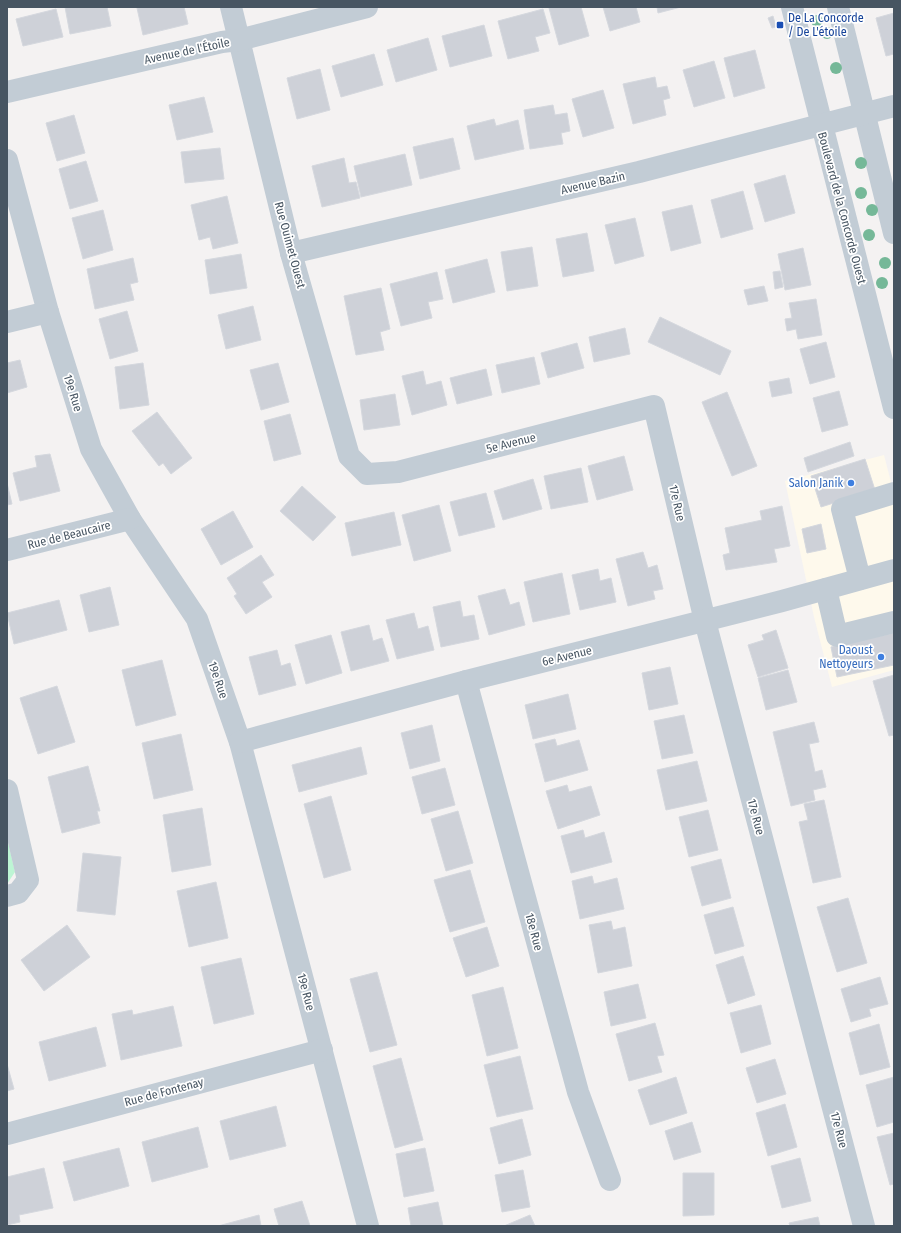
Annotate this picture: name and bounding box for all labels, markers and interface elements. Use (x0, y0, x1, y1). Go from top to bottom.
place label: De La Concorde / De L'étoile (788, 11, 864, 39)
marker: De La Concorde / De L'étoile (775, 20, 785, 30)
street label: Avenue de l'Étoile (143, 34, 231, 67)
street label: Boulevard de la Concorde Ouest (815, 130, 869, 286)
street label: Avenue Bazin (560, 169, 626, 197)
street label: Rue Ouimet Ouest (272, 200, 308, 290)
street label: 19e Rue (61, 373, 85, 413)
street label: 5e Avenue (485, 430, 537, 456)
place label: Salon Janik (789, 476, 843, 490)
marker: Salon Janik (846, 478, 856, 488)
street label: 17e Rue (666, 484, 688, 523)
street label: Rue de Beaucaire (26, 518, 112, 552)
street label: 6e Avenue (541, 643, 593, 669)
place label: Daoust Nettoyeurs (819, 643, 873, 671)
marker: Daoust Nettoyeurs (876, 652, 886, 662)
street label: 19e Rue (205, 660, 231, 700)
street label: 17e Rue (744, 797, 768, 837)
street label: 18e Rue (522, 912, 546, 952)
street label: 19e Rue (294, 972, 318, 1012)
street label: Rue de Fontenay (123, 1075, 206, 1109)
street label: 17e Rue (827, 1110, 851, 1150)

